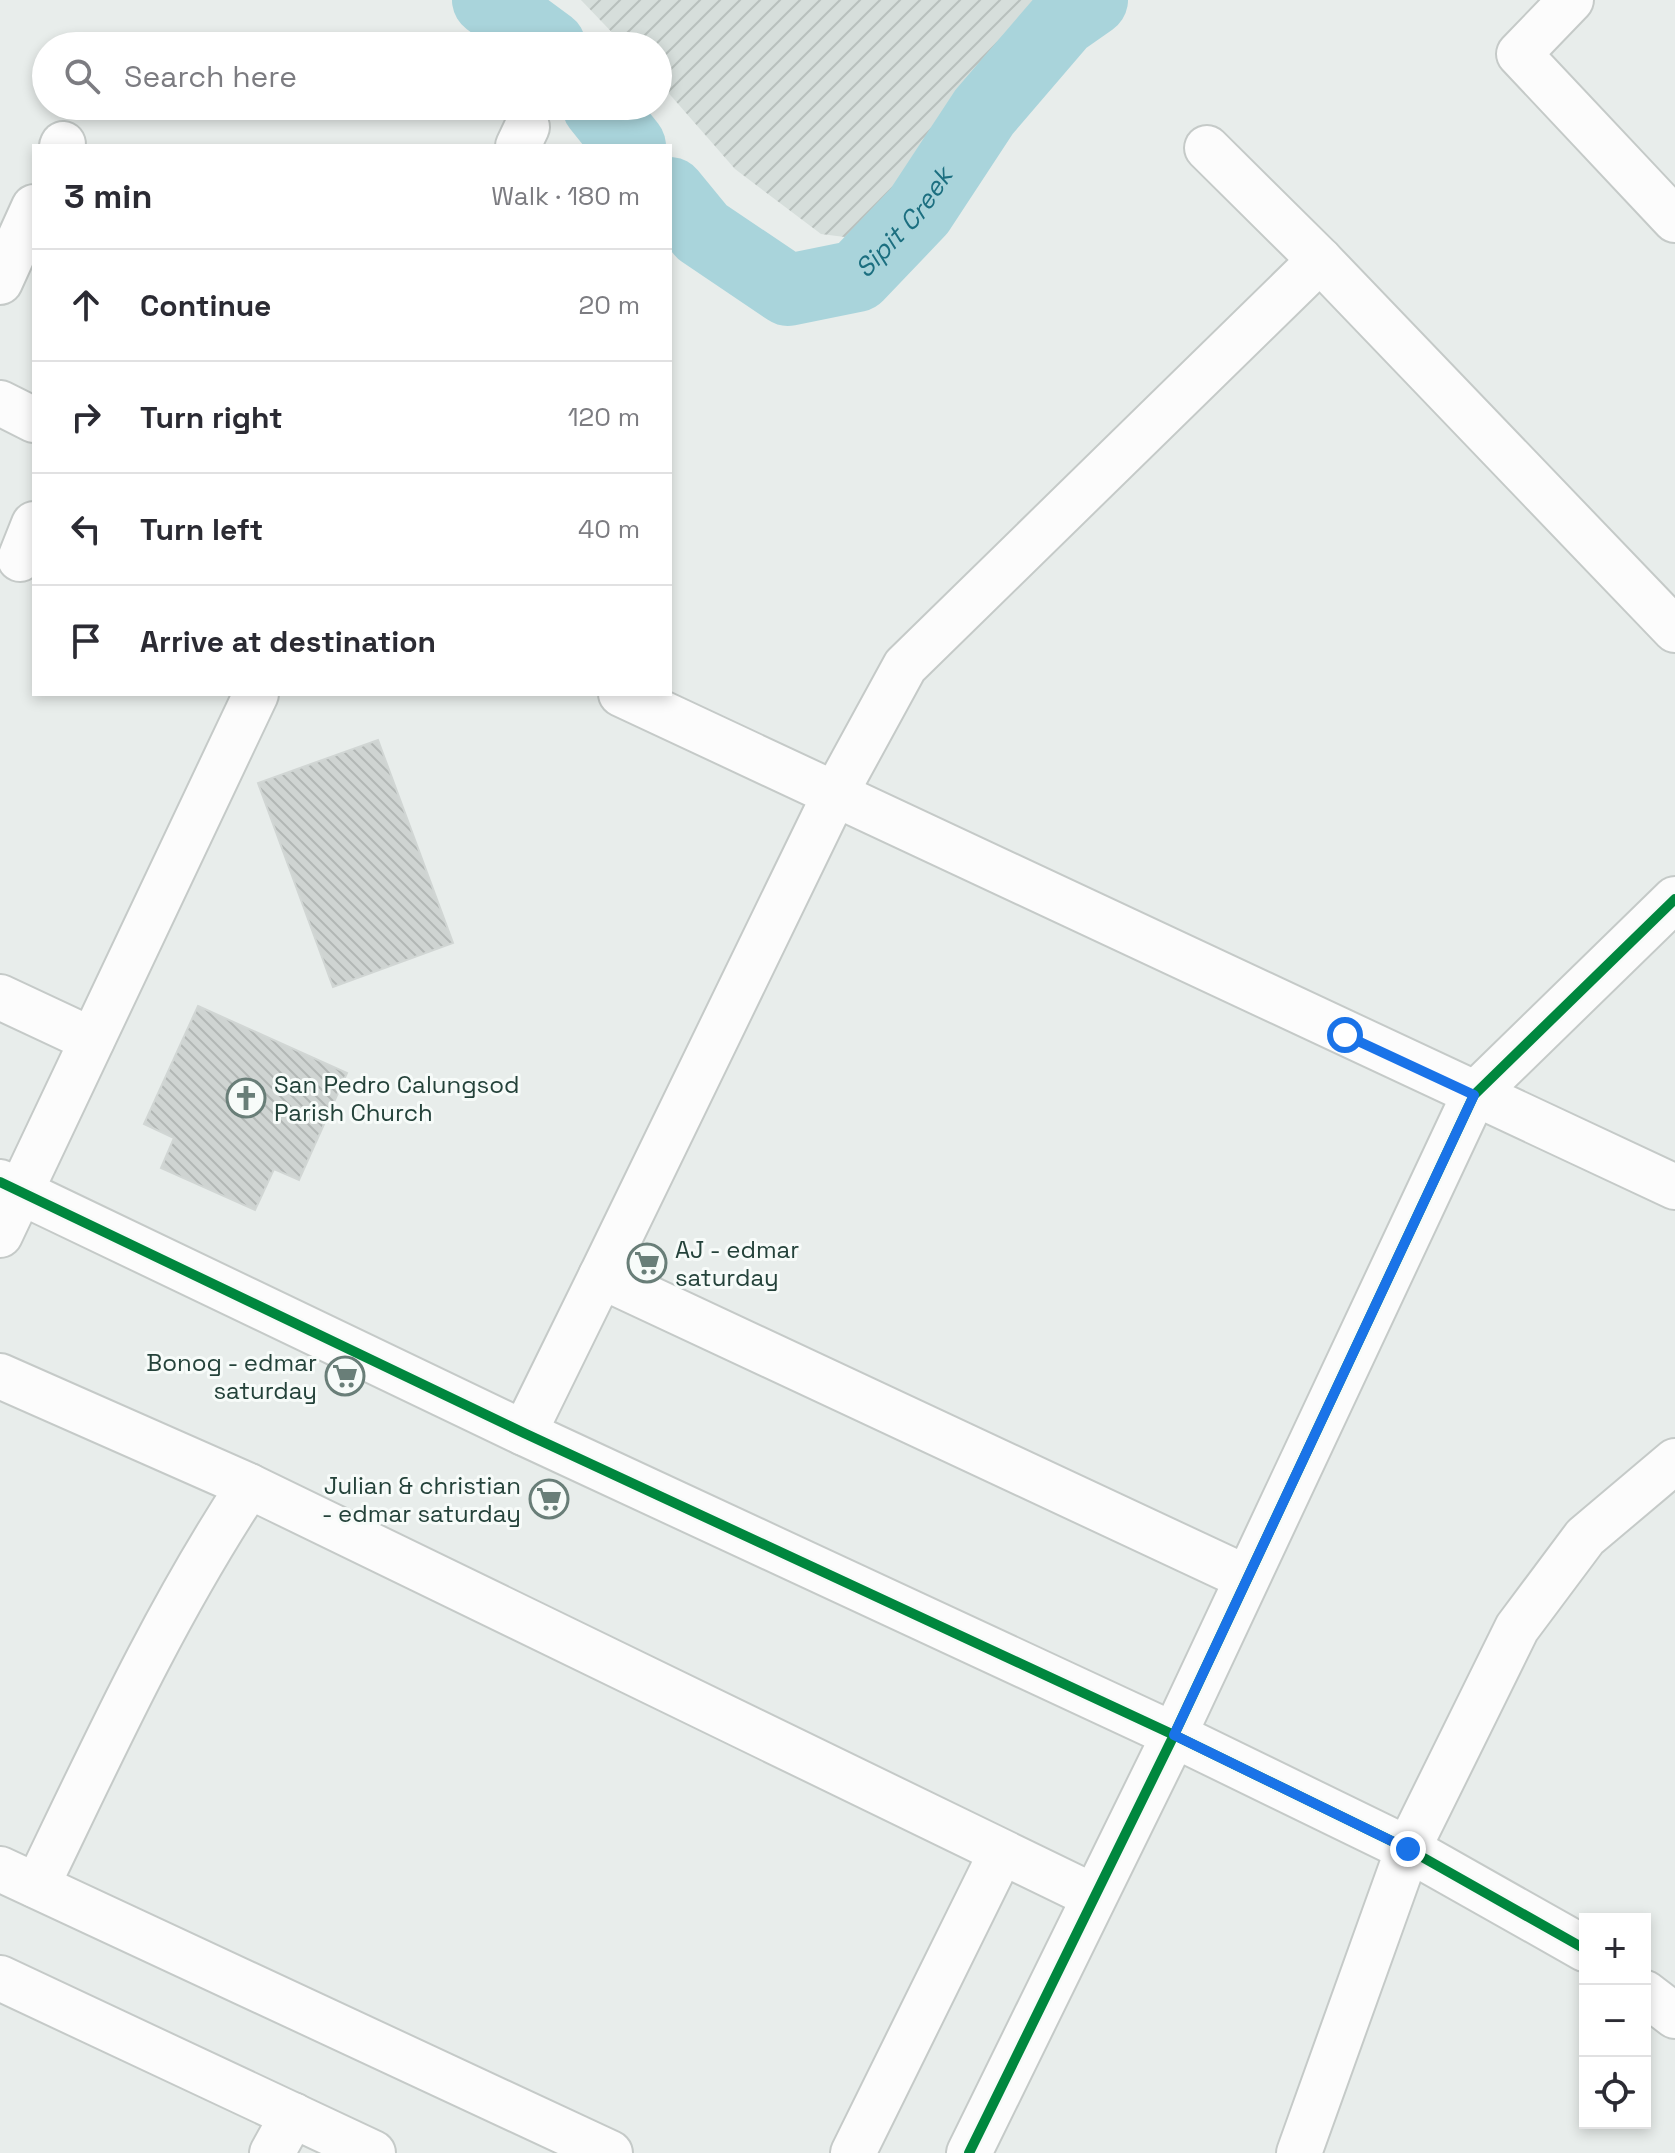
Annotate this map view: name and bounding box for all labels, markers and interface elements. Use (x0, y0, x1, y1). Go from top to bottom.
search box (32, 32, 672, 120)
icon: search (60, 54, 104, 98)
text: Search here (124, 57, 297, 96)
water label: Sipit Creek (847, 158, 962, 285)
text: 3 min (64, 175, 152, 218)
text: Walk · 180 m (491, 179, 640, 213)
icon: ahead (64, 283, 108, 327)
text: Continue (140, 286, 271, 325)
text: 20 m (579, 288, 640, 322)
icon: right (64, 395, 108, 439)
text: Turn right (140, 398, 283, 437)
text: 120 m (568, 400, 640, 434)
icon: left (64, 507, 108, 551)
text: Turn left (140, 510, 263, 549)
text: 40 m (578, 512, 640, 546)
icon: arrive (64, 619, 108, 663)
text: Arrive at destination (140, 622, 436, 661)
route start (1327, 1017, 1363, 1053)
place label: San Pedro Calungsod Parish Church (274, 1069, 520, 1128)
church icon: San Pedro Calungsod Parish Church (225, 1077, 267, 1119)
place label: AJ - edmar saturday (675, 1234, 799, 1293)
supermarket icon: AJ - edmar saturday (626, 1242, 668, 1284)
place label: Bonog - edmar saturday (146, 1347, 317, 1406)
supermarket icon: Bonog - edmar saturday (324, 1355, 366, 1397)
place label: Julian & christian - edmar saturday (322, 1470, 521, 1529)
supermarket icon: Julian & christian - edmar saturday (528, 1478, 570, 1520)
route end (1390, 1831, 1426, 1867)
map controls (1579, 1913, 1651, 2129)
button: + (1579, 1913, 1651, 1985)
button: − (1579, 1985, 1651, 2057)
button: locate (1579, 2057, 1651, 2129)

